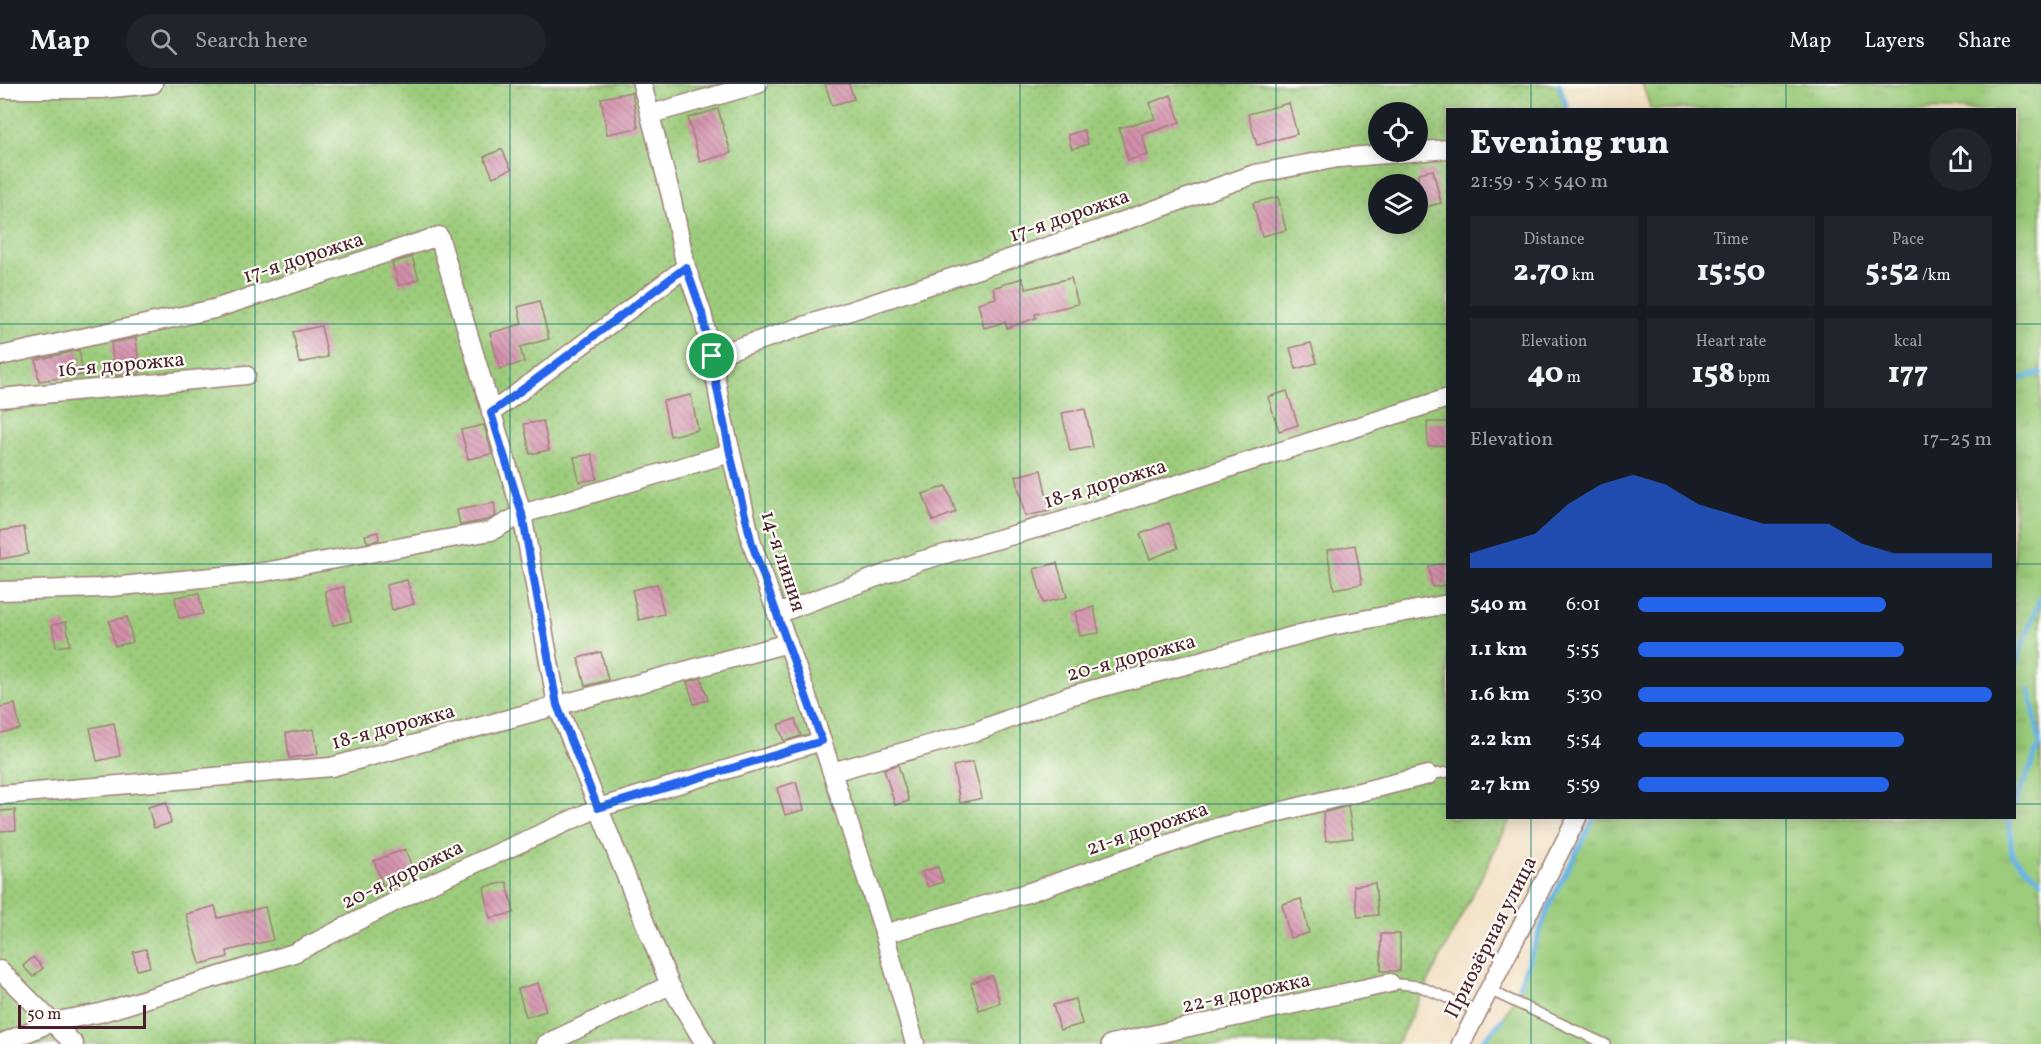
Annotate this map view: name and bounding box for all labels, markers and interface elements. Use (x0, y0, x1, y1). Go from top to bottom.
search box (126, 14, 546, 68)
text: Map (30, 22, 90, 61)
icon: search (147, 25, 180, 58)
text: Search here (195, 26, 308, 57)
text: Map (1789, 27, 1831, 56)
text: Layers (1864, 27, 1925, 56)
text: Share (1958, 27, 2011, 56)
map controls (1368, 102, 1428, 234)
button: locate (1368, 102, 1428, 162)
text: Evening run (1470, 122, 1669, 168)
button: share (1929, 128, 1992, 191)
text: 21:59 · 5 × 540 m (1470, 168, 1608, 196)
button: layers (1368, 174, 1428, 234)
street label: 17-я дорожка (1005, 182, 1134, 251)
street label: 17-я дорожка (239, 225, 368, 292)
text: Distance (1523, 229, 1585, 251)
text: Time (1713, 229, 1749, 251)
text: Pace (1892, 229, 1924, 251)
text: 2.70 (1513, 251, 1569, 293)
text: 15:50 (1697, 251, 1765, 293)
text: 5:52 (1865, 251, 1919, 293)
text: km (1569, 265, 1595, 287)
text: /km (1919, 265, 1951, 287)
pin (686, 330, 737, 381)
text: Elevation (1521, 331, 1587, 353)
text: Heart rate (1696, 331, 1766, 353)
text: kcal (1894, 331, 1922, 353)
icon: arrive (695, 339, 728, 372)
street label: 16-я дорожка (56, 345, 186, 385)
text: 40 (1527, 353, 1563, 395)
text: 158 (1692, 353, 1735, 395)
text: 177 (1888, 353, 1928, 395)
text: m (1563, 367, 1581, 389)
text: bpm (1735, 367, 1770, 389)
text: Elevation (1470, 426, 1553, 454)
text: 17–25 m (1922, 426, 1992, 454)
street label: 18-я дорожка (1040, 452, 1170, 517)
street label: 14-я линия (753, 507, 813, 616)
text: 540 m (1470, 591, 1527, 619)
text: 6:01 (1566, 591, 1601, 619)
street label: 20-я дорожка (1064, 627, 1199, 690)
text: 1.1 km (1470, 636, 1527, 664)
text: 5:55 (1566, 636, 1600, 664)
text: 1.6 km (1470, 681, 1530, 709)
text: 5:30 (1566, 681, 1602, 709)
street label: 18-я дорожка (328, 697, 458, 758)
text: 2.2 km (1470, 726, 1532, 754)
text: 5:54 (1566, 726, 1602, 754)
text: 2.7 km (1470, 771, 1531, 799)
text: 5:59 (1566, 771, 1600, 799)
street label: 21-я дорожка (1083, 795, 1212, 864)
street label: 20-я дорожка (337, 833, 469, 917)
street label: Приозёрная улица (1438, 851, 1545, 1024)
street label: 22-я дорожка (1179, 966, 1313, 1021)
scale bar (18, 1002, 146, 1030)
text: 50 m (27, 1004, 61, 1026)

